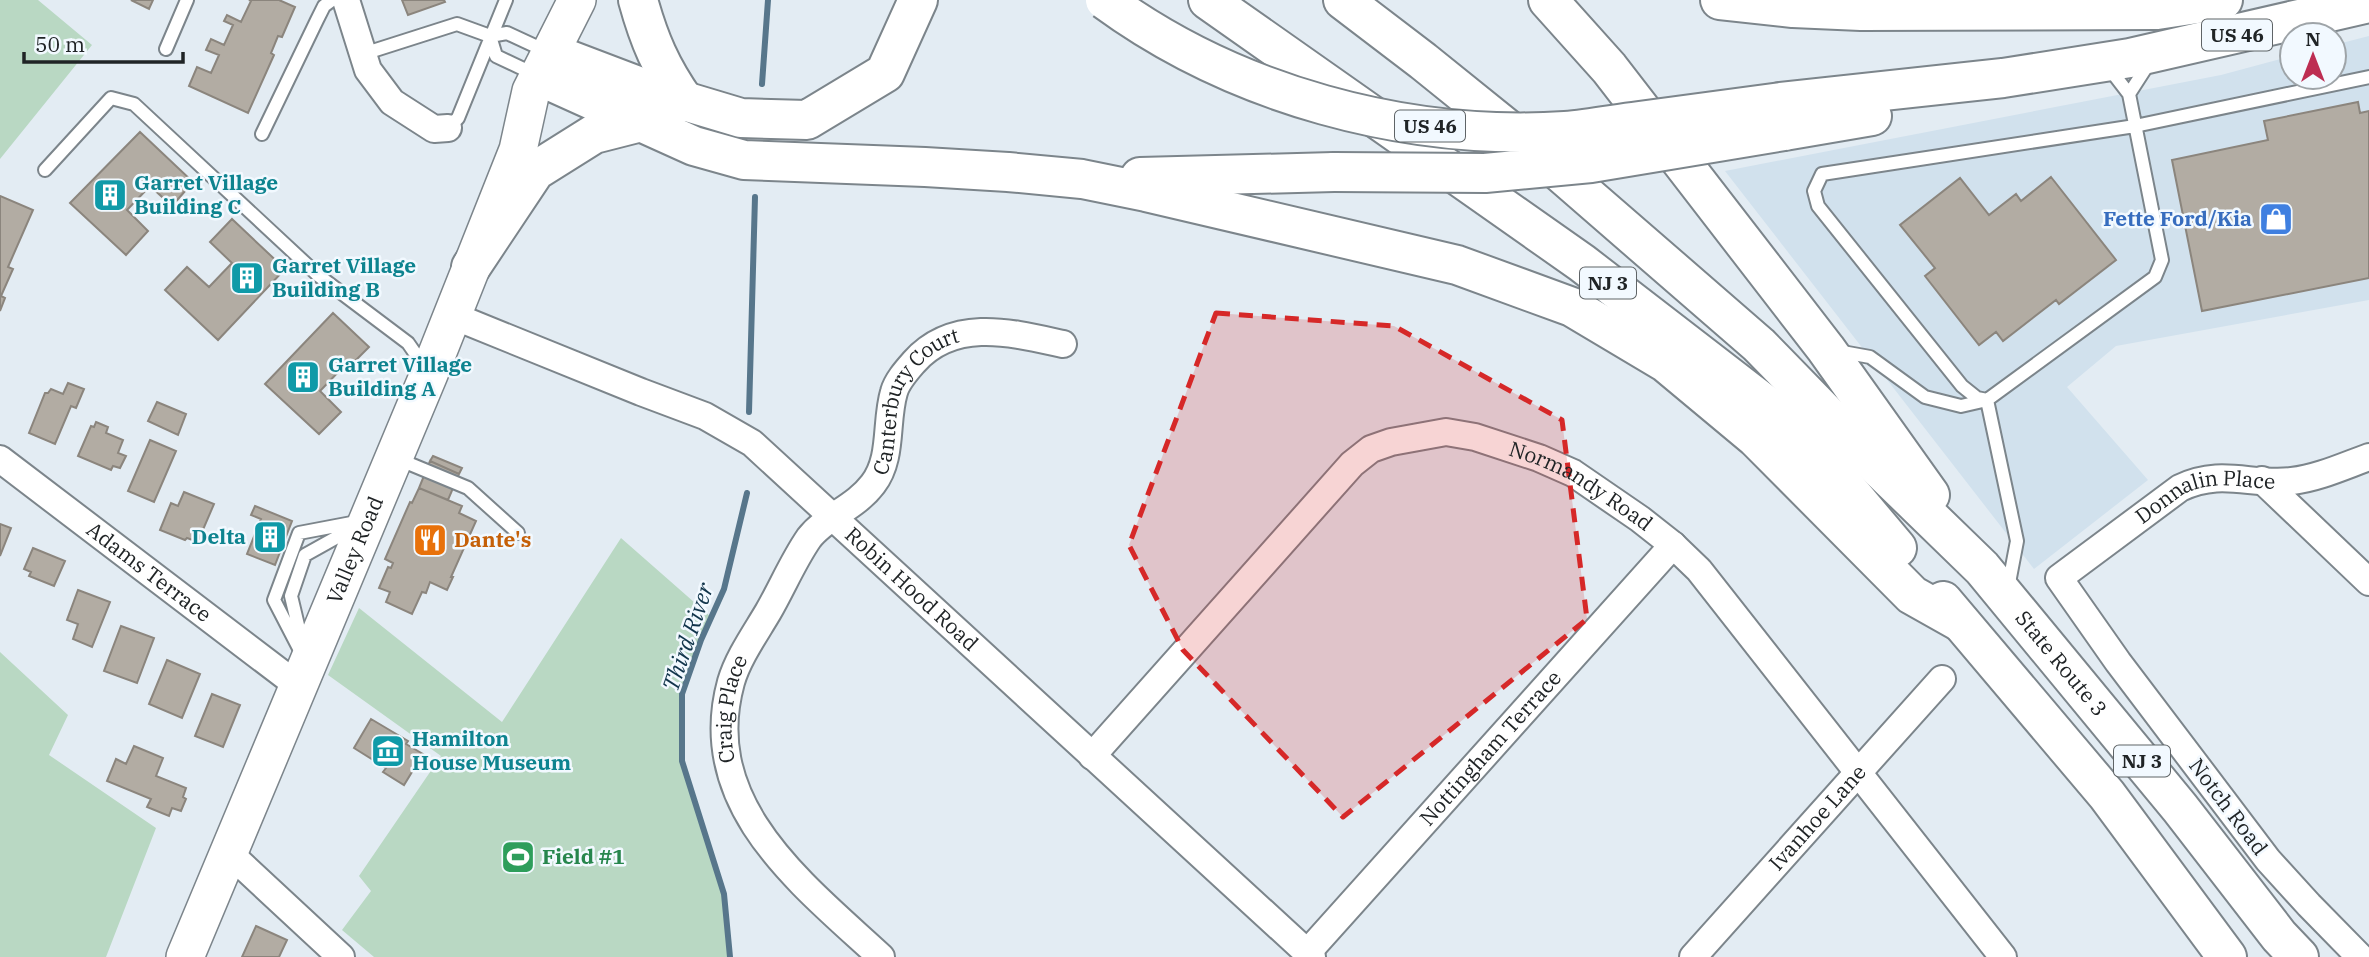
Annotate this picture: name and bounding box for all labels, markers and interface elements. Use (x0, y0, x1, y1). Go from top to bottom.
road number: US 46 (2202, 20, 2272, 50)
scale bar (24, 21, 184, 65)
north arrow (2278, 21, 2348, 91)
text: N (2305, 27, 2321, 51)
text: 50 m (35, 30, 85, 58)
road number: US 46 (1395, 110, 1465, 142)
place label: Garret Village Building C (134, 168, 278, 220)
building icon: Garret Village Building C (91, 176, 129, 214)
shop icon: Fette Ford/Kia (2257, 200, 2295, 238)
place label: Fette Ford/Kia (2103, 204, 2252, 232)
place label: Garret Village Building B (272, 251, 416, 303)
building icon: Garret Village Building B (228, 259, 266, 297)
road number: NJ 3 (1580, 268, 1636, 298)
street label: Canterbury Court (865, 321, 962, 479)
place label: Garret Village Building A (328, 350, 472, 402)
building icon: Garret Village Building A (284, 358, 322, 396)
street label: Normandy Road (1506, 434, 1659, 537)
street label: Donnalin Place (2129, 463, 2276, 530)
street label: Valley Road (319, 492, 389, 608)
street label: Adams Terrace (81, 515, 217, 628)
building icon: Delta (251, 518, 289, 556)
street label: Robin Hood Road (839, 520, 985, 657)
restaurant icon: Dante's (411, 521, 449, 559)
place label: Delta (192, 522, 246, 550)
place label: Dante's (454, 525, 531, 553)
water label: Third River (655, 578, 720, 695)
street label: State Route 3 (2010, 604, 2114, 722)
street label: Craig Place (709, 650, 753, 766)
street label: Nottingham Terrace (1413, 664, 1567, 831)
place label: Hamilton House Museum (412, 724, 571, 776)
museum icon: Hamilton House Museum (369, 732, 407, 770)
road number: NJ 3 (2114, 746, 2170, 776)
street label: Notch Road (2183, 752, 2275, 861)
street label: Ivanhoe Lane (1762, 758, 1872, 876)
sports icon: Field #1 (499, 838, 537, 876)
place label: Field #1 (542, 842, 625, 870)

